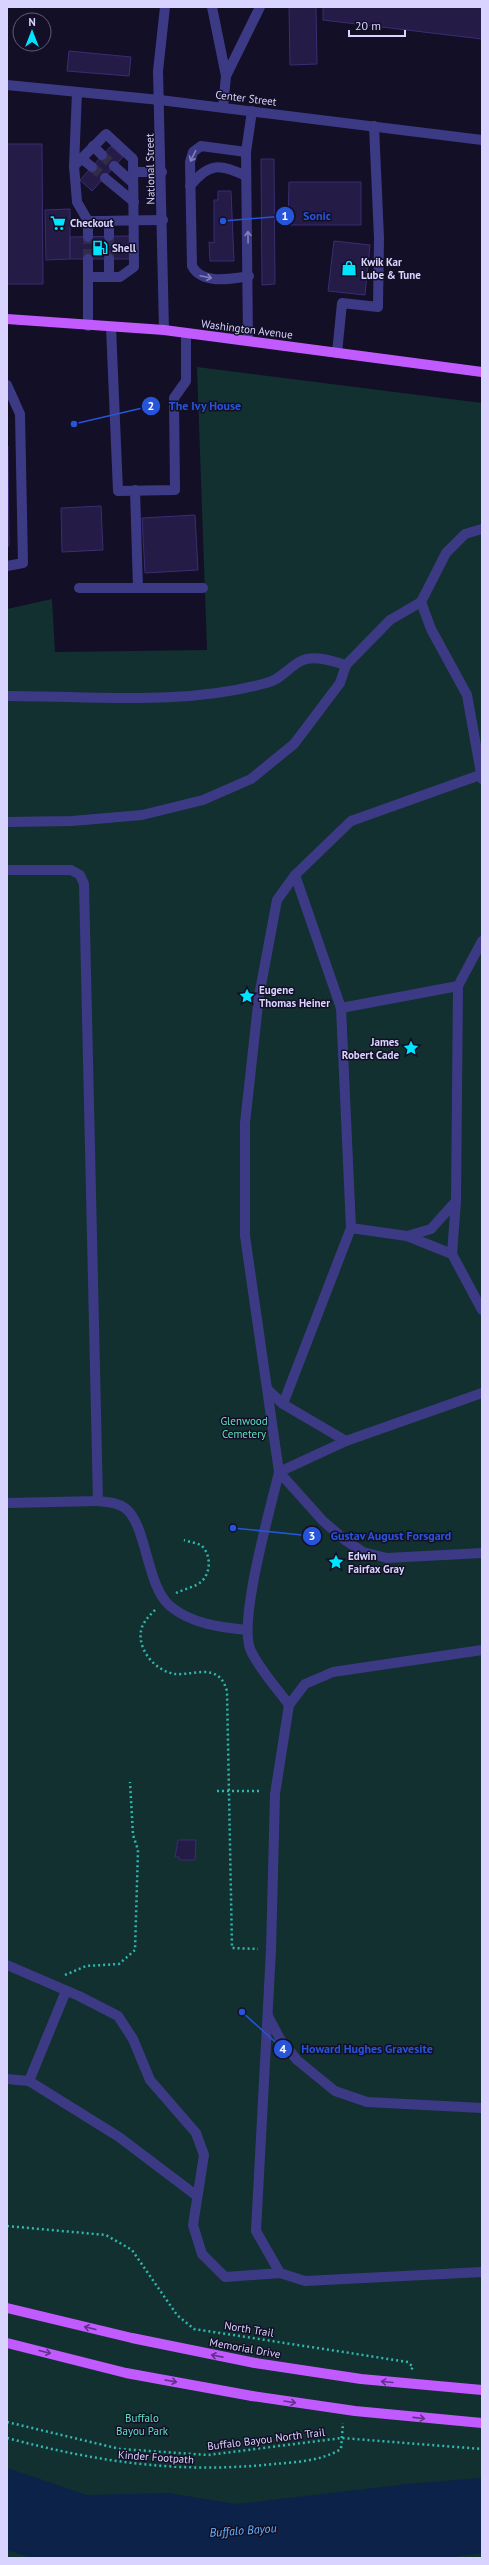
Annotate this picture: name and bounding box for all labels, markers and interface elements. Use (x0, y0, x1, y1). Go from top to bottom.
north arrow (12, 12, 52, 52)
scale bar (349, 12, 405, 38)
text: N (28, 15, 36, 29)
text: 20 m (355, 18, 381, 33)
street label: Center Street (215, 87, 278, 109)
street label: National Street (142, 133, 158, 205)
one-way arrow (189, 150, 196, 162)
callout: Sonic (275, 204, 339, 228)
text: 1 (282, 208, 288, 223)
text: Sonic (303, 208, 331, 223)
supermarket icon: Checkout (49, 214, 67, 232)
place label: Checkout (70, 216, 114, 230)
one-way arrow (244, 231, 252, 244)
fuel station icon: Shell (91, 239, 109, 257)
place label: Shell (112, 241, 137, 255)
place label: Kwik Kar Lube & Tune (361, 255, 421, 282)
shop icon: Kwik Kar Lube & Tune (340, 259, 358, 277)
one-way arrow (199, 273, 212, 281)
street label: Washington Avenue (200, 316, 294, 342)
callout: The Ivy House (141, 394, 249, 418)
text: 2 (148, 398, 154, 413)
text: The Ivy House (169, 398, 241, 413)
place label: Eugene Thomas Heiner (259, 983, 330, 1010)
place icon: Eugene Thomas Heiner (238, 987, 256, 1005)
place label: James Robert Cade (342, 1035, 399, 1062)
place icon: James Robert Cade (402, 1039, 420, 1057)
park label: Glenwood Cemetery (220, 1414, 268, 1441)
callout: Gustav August Forsgard (302, 1524, 460, 1548)
text: 3 (309, 1528, 315, 1543)
text: Gustav August Forsgard (331, 1528, 451, 1543)
place label: Edwin Fairfax Gray (348, 1549, 405, 1576)
place icon: Edwin Fairfax Gray (327, 1553, 345, 1571)
callout: Howard Hughes Gravesite (273, 2037, 441, 2061)
text: 4 (280, 2041, 287, 2056)
text: Howard Hughes Gravesite (301, 2041, 433, 2056)
street label: North Trail (223, 2318, 276, 2340)
one-way arrow (83, 2324, 96, 2332)
street label: Memorial Drive (208, 2335, 282, 2361)
one-way arrow (38, 2349, 51, 2357)
one-way arrow (210, 2351, 223, 2359)
one-way arrow (165, 2377, 178, 2385)
one-way arrow (381, 2378, 394, 2385)
one-way arrow (283, 2398, 296, 2406)
park label: Buffalo Bayou Park (116, 2411, 169, 2438)
one-way arrow (412, 2414, 425, 2422)
street label: Buffalo Bayou North Trail (206, 2425, 326, 2453)
street label: Kinder Footpath (117, 2447, 195, 2467)
water label: Buffalo Bayou (209, 2520, 277, 2540)

